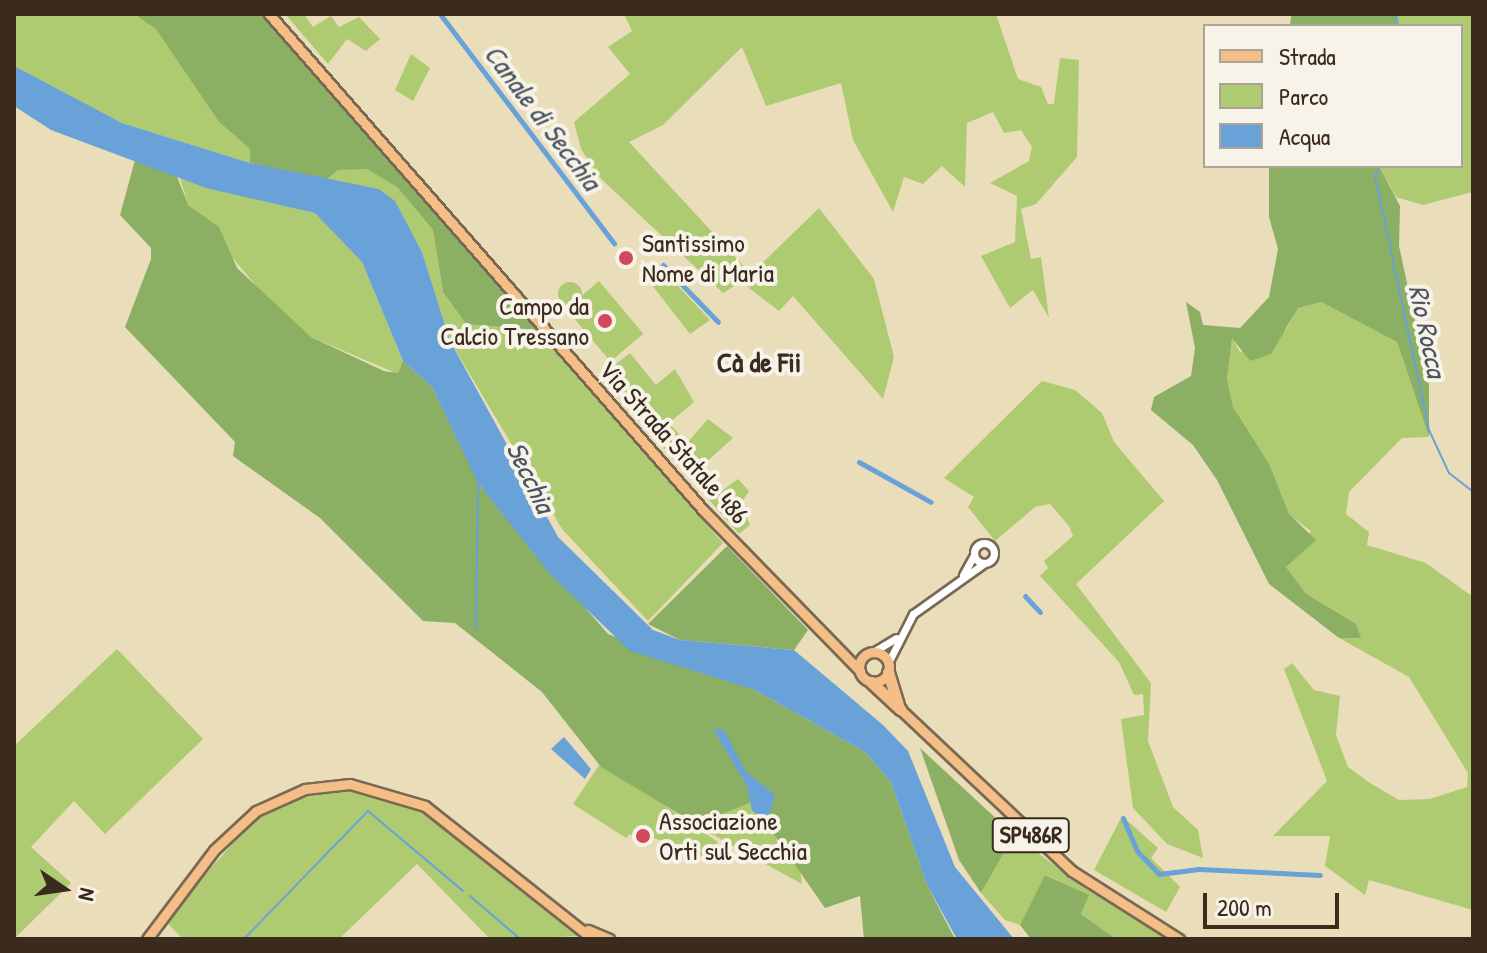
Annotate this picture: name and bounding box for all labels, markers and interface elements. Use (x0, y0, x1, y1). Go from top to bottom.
legend (1203, 24, 1463, 168)
water label: Canale di Secchia (477, 38, 609, 196)
text: Strada (1279, 40, 1336, 72)
text: Parco (1279, 80, 1328, 112)
text: Acqua (1279, 120, 1330, 152)
place label: Santissimo Nome di Maria (642, 227, 774, 288)
marker: Santissimo Nome di Maria (617, 249, 635, 267)
water label: Rio Rocca (1402, 282, 1454, 380)
place label: Campo da Calcio Tressano (440, 290, 589, 352)
marker: Campo da Calcio Tressano (596, 312, 614, 330)
district label: Cà de Fii (717, 345, 801, 379)
street label: Via Strada Statale 486 (593, 354, 755, 530)
water label: Secchia (500, 436, 562, 518)
place label: Associazione Orti sul Secchia (659, 805, 807, 866)
road number: SP486R (991, 815, 1071, 855)
marker: Associazione Orti sul Secchia (634, 827, 652, 845)
north arrow (24, 849, 104, 929)
scale bar (1207, 877, 1343, 927)
text: N (71, 885, 103, 903)
text: 200 m (1217, 891, 1272, 923)

